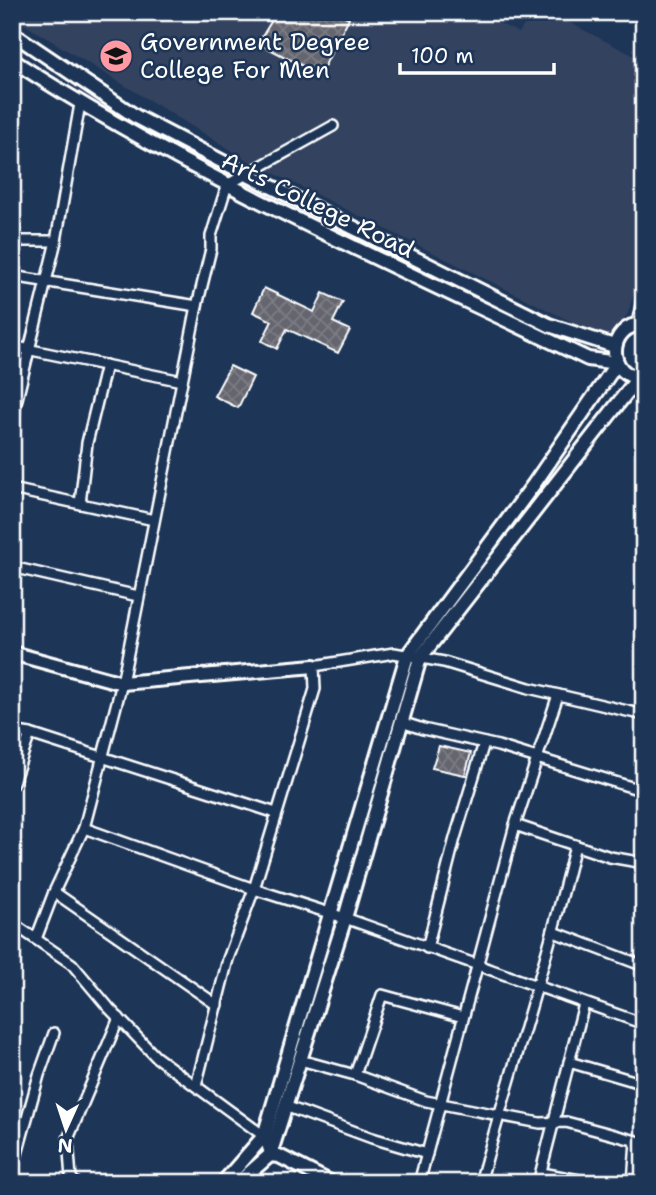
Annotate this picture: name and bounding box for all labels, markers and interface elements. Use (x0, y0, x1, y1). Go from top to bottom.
place label: Government Degree College For Men (140, 26, 370, 86)
scale bar (400, 32, 554, 76)
school or university icon: Government Degree College For Men (97, 37, 135, 75)
text: 100 m (411, 42, 474, 70)
street label: Arts College Road (216, 144, 420, 266)
north arrow (32, 1094, 102, 1164)
text: N (57, 1133, 73, 1158)

